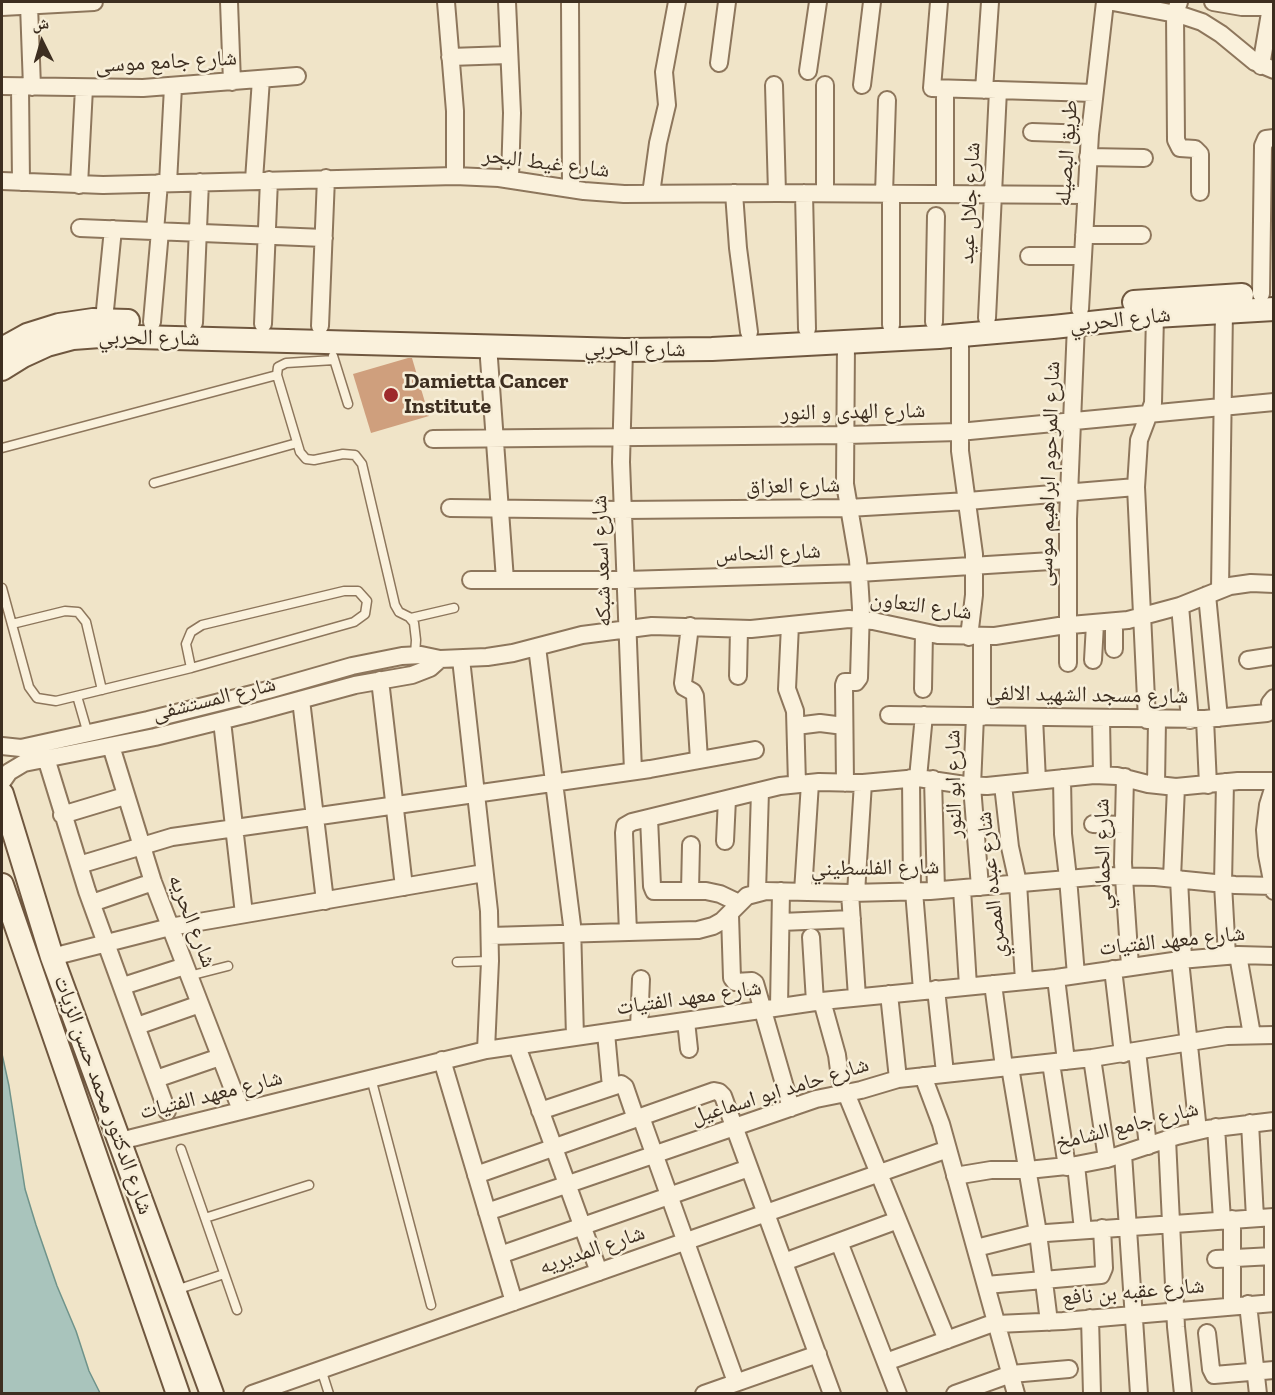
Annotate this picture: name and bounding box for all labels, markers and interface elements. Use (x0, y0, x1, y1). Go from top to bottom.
north arrow (12, 12, 72, 72)
text: ش (31, 13, 50, 34)
street label: شارع جامع موسى (95, 45, 237, 79)
street label: طريق البصيله (1050, 99, 1084, 207)
street label: شارع غيط البحر (481, 142, 611, 184)
street label: شارع جلال عيد (954, 142, 986, 264)
street label: شارع الحربي (1068, 302, 1172, 338)
street label: شارع الحربي (98, 324, 200, 352)
street label: شارع الحربي (584, 335, 686, 363)
street label: شارع المرحوم ابراهيم موسى (1032, 361, 1066, 587)
place label: Damietta Cancer Institute (404, 369, 569, 420)
marker: Damietta Cancer Institute (382, 386, 400, 404)
street label: شارع الهدى و النور (781, 398, 925, 426)
street label: شارع العزاق (746, 472, 840, 500)
street label: شارع اسعد شبكه (587, 495, 617, 627)
street label: شارع النحاس (715, 538, 821, 568)
street label: شارع التعاون (868, 586, 974, 626)
street label: شارع المستشفى (149, 671, 279, 727)
street label: شارع مسجد الشهيد الالفى (985, 680, 1189, 710)
street label: شارع ابو النور (940, 730, 968, 838)
street label: شارع الحمامي (1089, 798, 1117, 910)
street label: شارع عبده المصري (971, 810, 1013, 960)
street label: شارع الفلسطيني (811, 854, 939, 882)
street label: شارع الحريه (162, 871, 222, 971)
street label: شارع معهد الفتيات (1098, 920, 1246, 962)
street label: شارع الدكتور محمد حسن الزيات (47, 972, 159, 1218)
street label: شارع معهد الفتيات (615, 975, 763, 1021)
street label: شارع حامد ابو اسماعيل (688, 1051, 872, 1131)
street label: شارع معهد الفتيات (137, 1064, 285, 1126)
street label: شارع جامع الشامخ (1053, 1095, 1201, 1157)
street label: شارع المديريه (536, 1220, 648, 1280)
street label: شارع عقبه بن نافع (1061, 1273, 1205, 1311)

